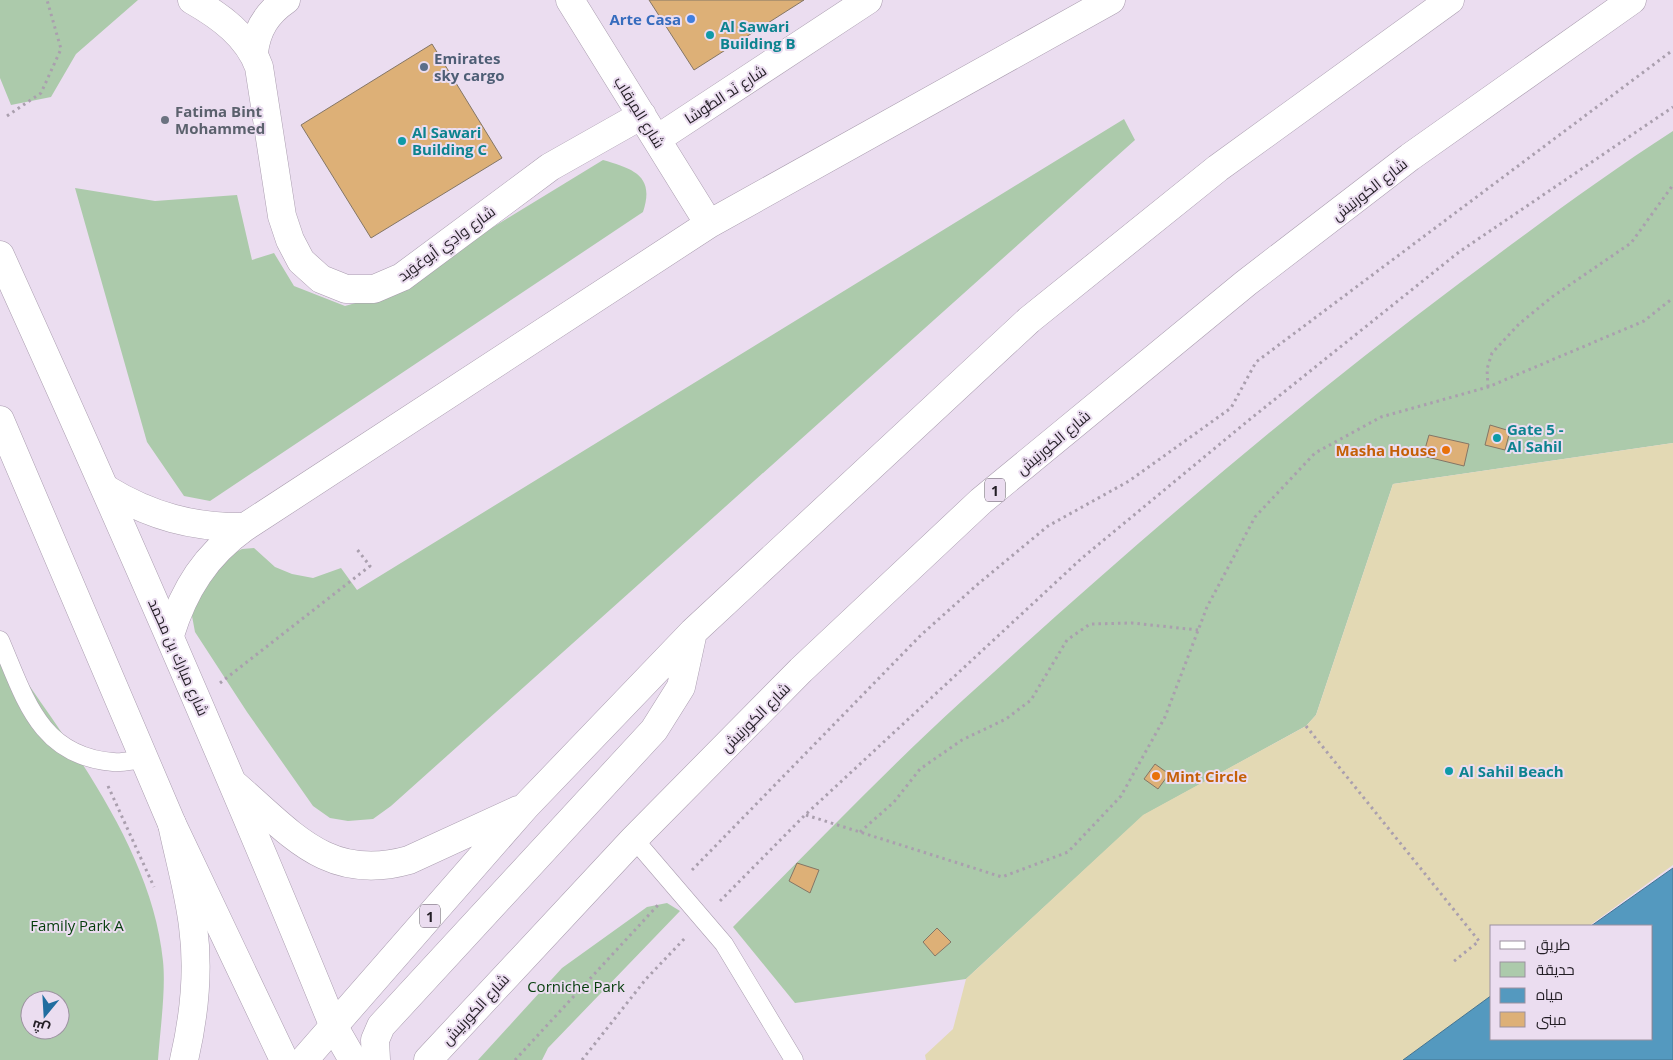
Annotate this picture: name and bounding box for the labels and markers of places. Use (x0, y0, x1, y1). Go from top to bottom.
place label: Arte Casa (609, 9, 681, 29)
marker: Arte Casa (685, 13, 697, 25)
place label: Al Sawari Building B (720, 16, 795, 53)
marker: Al Sawari Building B (704, 29, 716, 41)
place label: Emirates sky cargo (434, 48, 505, 85)
marker: Emirates sky cargo (418, 61, 430, 73)
place label: Fatima Bint Mohammed (175, 101, 265, 138)
marker: Fatima Bint Mohammed (159, 114, 171, 126)
place label: Al Sawari Building C (412, 122, 487, 159)
marker: Al Sawari Building C (396, 135, 408, 147)
place label: Gate 5 - Al Sahil (1507, 419, 1564, 456)
marker: Gate 5 - Al Sahil (1491, 432, 1503, 444)
place label: Masha House (1336, 440, 1436, 460)
marker: Masha House (1440, 444, 1452, 456)
place label: Al Sahil Beach (1459, 761, 1564, 781)
marker: Al Sahil Beach (1443, 765, 1455, 777)
place label: Mint Circle (1166, 766, 1247, 786)
marker: Mint Circle (1150, 770, 1162, 782)

